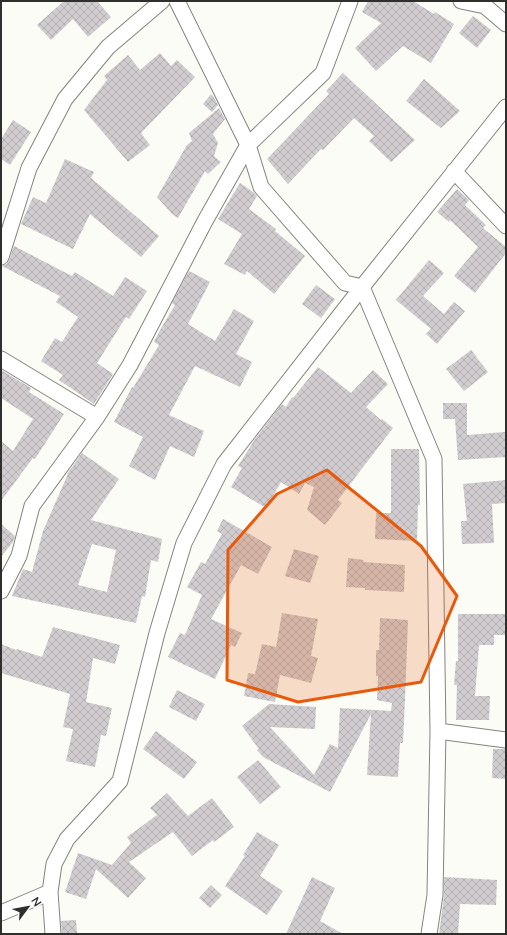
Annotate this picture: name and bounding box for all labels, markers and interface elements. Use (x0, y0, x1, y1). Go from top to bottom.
north arrow (8, 887, 48, 927)
text: N (29, 894, 45, 908)

